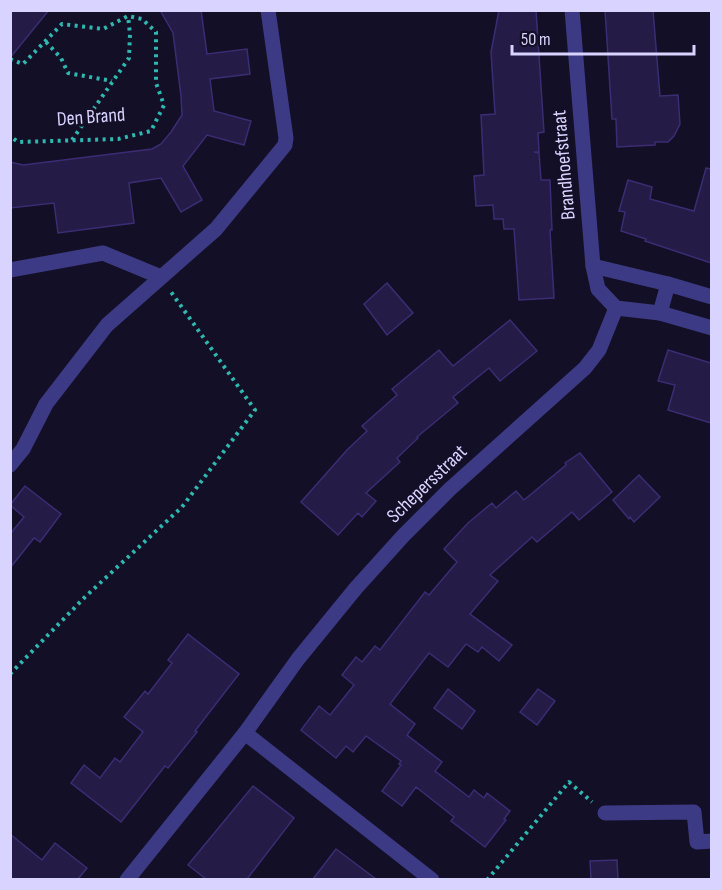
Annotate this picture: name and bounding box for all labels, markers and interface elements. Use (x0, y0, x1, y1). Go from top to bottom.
scale bar (512, 18, 694, 56)
text: 50 m (521, 29, 551, 50)
street label: Den Brand (56, 103, 126, 131)
street label: Brandhoefstraat (547, 109, 581, 221)
street label: Schepersstraat (382, 440, 472, 528)

